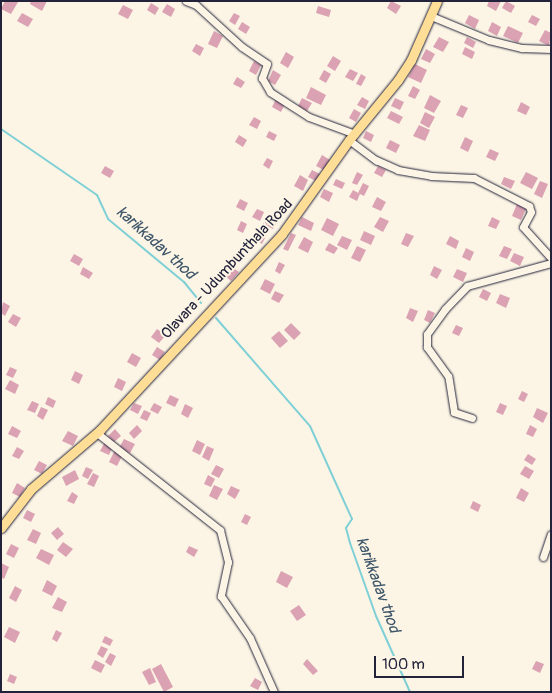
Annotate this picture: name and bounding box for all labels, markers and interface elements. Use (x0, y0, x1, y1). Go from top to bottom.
street label: Olavara - Udumbunthala Road (157, 195, 297, 343)
water label: karikkadav thod (112, 202, 200, 284)
water label: karikkadav thod (352, 535, 404, 635)
scale bar (377, 646, 467, 678)
text: 100 m (382, 655, 425, 674)

